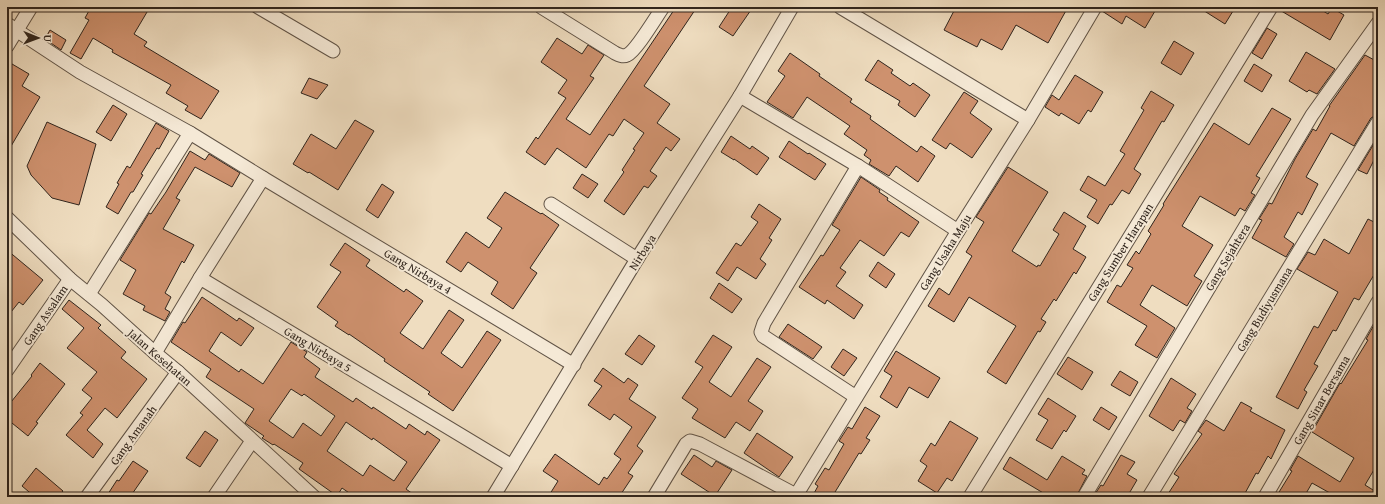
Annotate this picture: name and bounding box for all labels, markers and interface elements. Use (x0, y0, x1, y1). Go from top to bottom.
north arrow (18, 18, 58, 58)
text: U (40, 34, 56, 43)
street label: Gang Sumber Harapan (1083, 199, 1157, 304)
street label: Gang Usaha Maju (915, 210, 975, 293)
street label: Gang Sejahtera (1200, 220, 1254, 294)
street label: Nirbaya (624, 230, 660, 273)
street label: Gang Nirbaya 4 (381, 244, 455, 298)
street label: Gang Budiyusmana (1232, 263, 1296, 355)
street label: Gang Assalam (19, 281, 72, 349)
street label: Gang Nirbaya 5 (281, 322, 355, 376)
street label: Jalan Kesehatan (123, 323, 196, 390)
street label: Gang Sinar Bersama (1288, 352, 1354, 448)
street label: Gang Amanah (106, 401, 161, 468)

